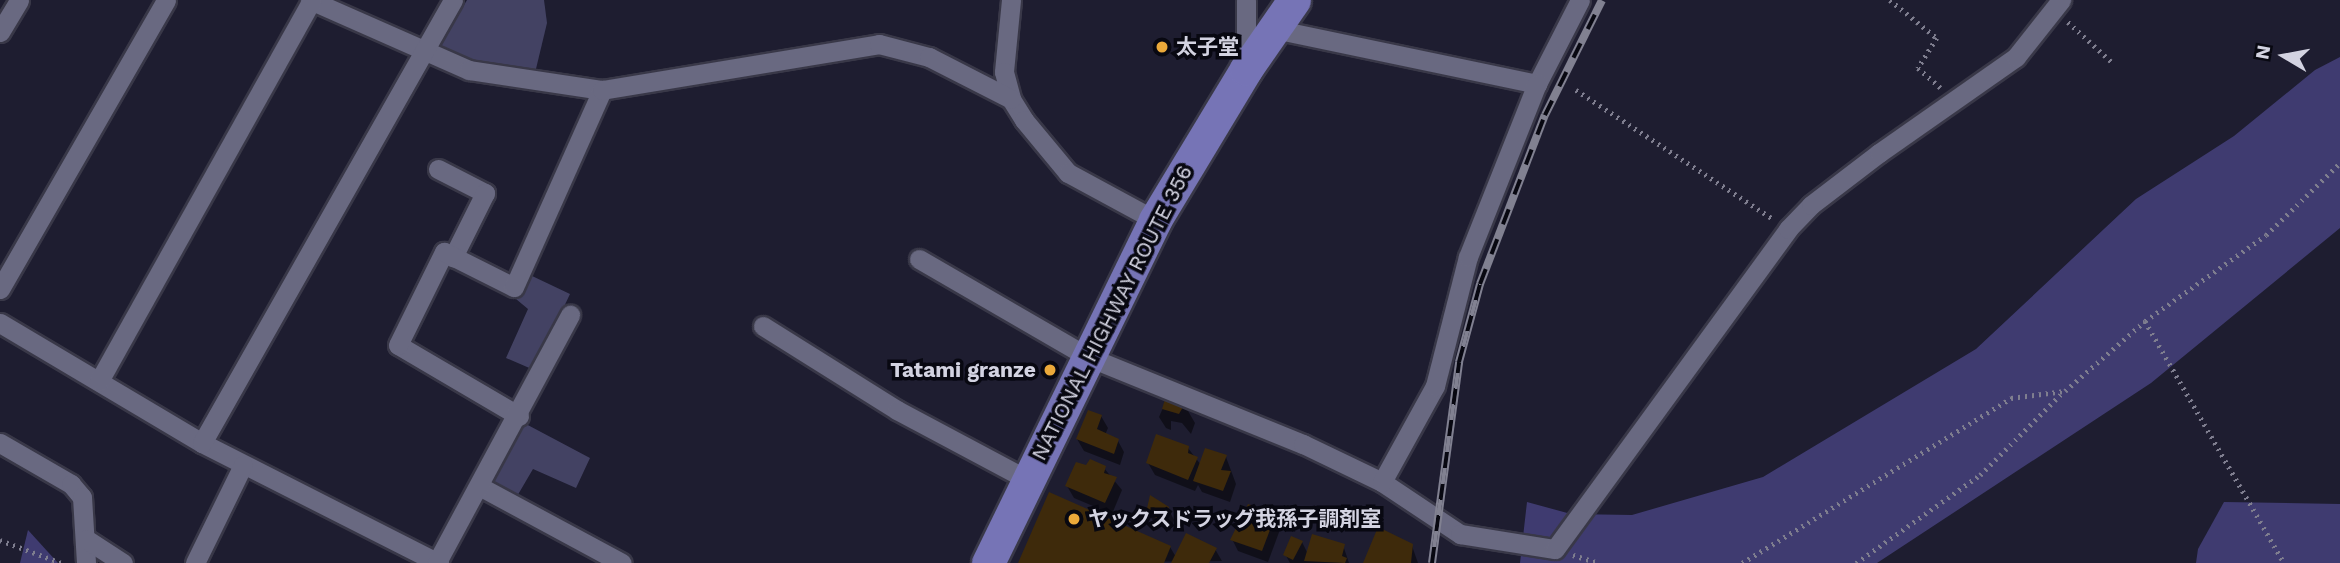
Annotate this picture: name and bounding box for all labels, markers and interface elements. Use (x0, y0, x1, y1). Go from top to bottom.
north arrow (2249, 21, 2319, 91)
place label: 太子堂 (1176, 34, 1239, 60)
marker: 太子堂 (1154, 39, 1170, 55)
text: N (2250, 43, 2275, 61)
street label: NATIONAL HIGHWAY ROUTE 356 (1026, 161, 1198, 465)
place label: Tatami granze (890, 357, 1036, 383)
marker: Tatami granze (1042, 362, 1058, 378)
place label: ヤックスドラッグ我孫子調剤室 (1088, 506, 1382, 532)
marker: ヤックスドラッグ我孫子調剤室 (1066, 511, 1082, 527)

